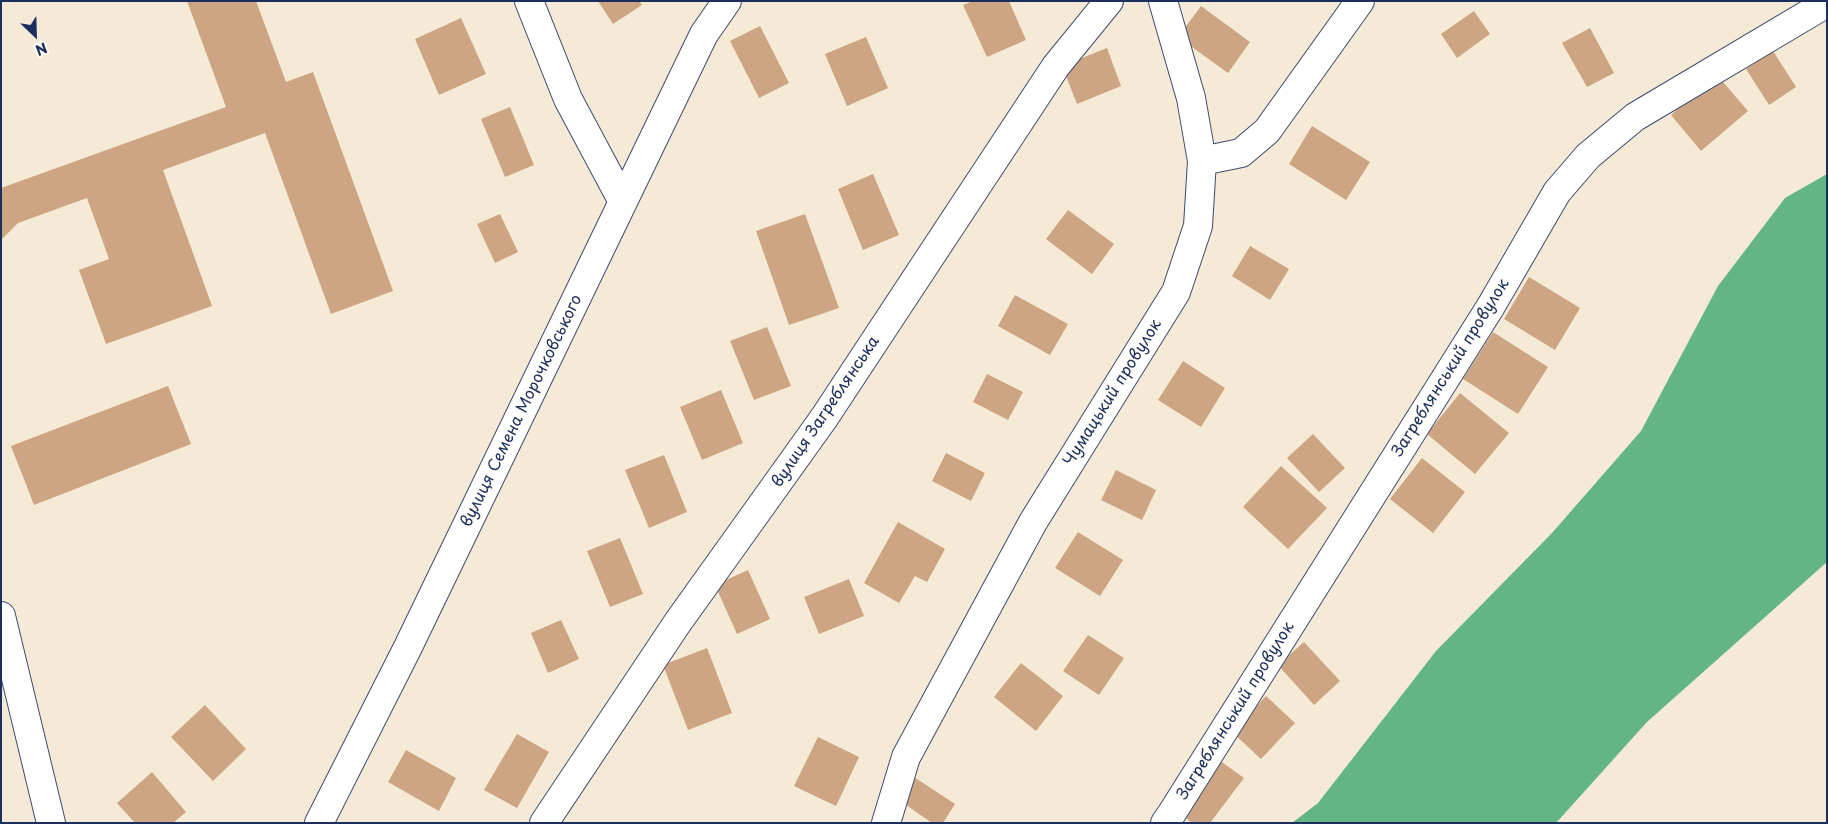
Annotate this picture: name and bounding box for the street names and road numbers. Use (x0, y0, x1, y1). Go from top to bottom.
street label: Загреблянський провулок (1388, 276, 1514, 460)
street label: вулиця Семена Морочковського (457, 292, 587, 530)
street label: Чумацький провулок (1060, 316, 1166, 470)
street label: вулиця Загреблянська (768, 333, 884, 491)
street label: Загреблянський провулок (1173, 619, 1299, 803)

